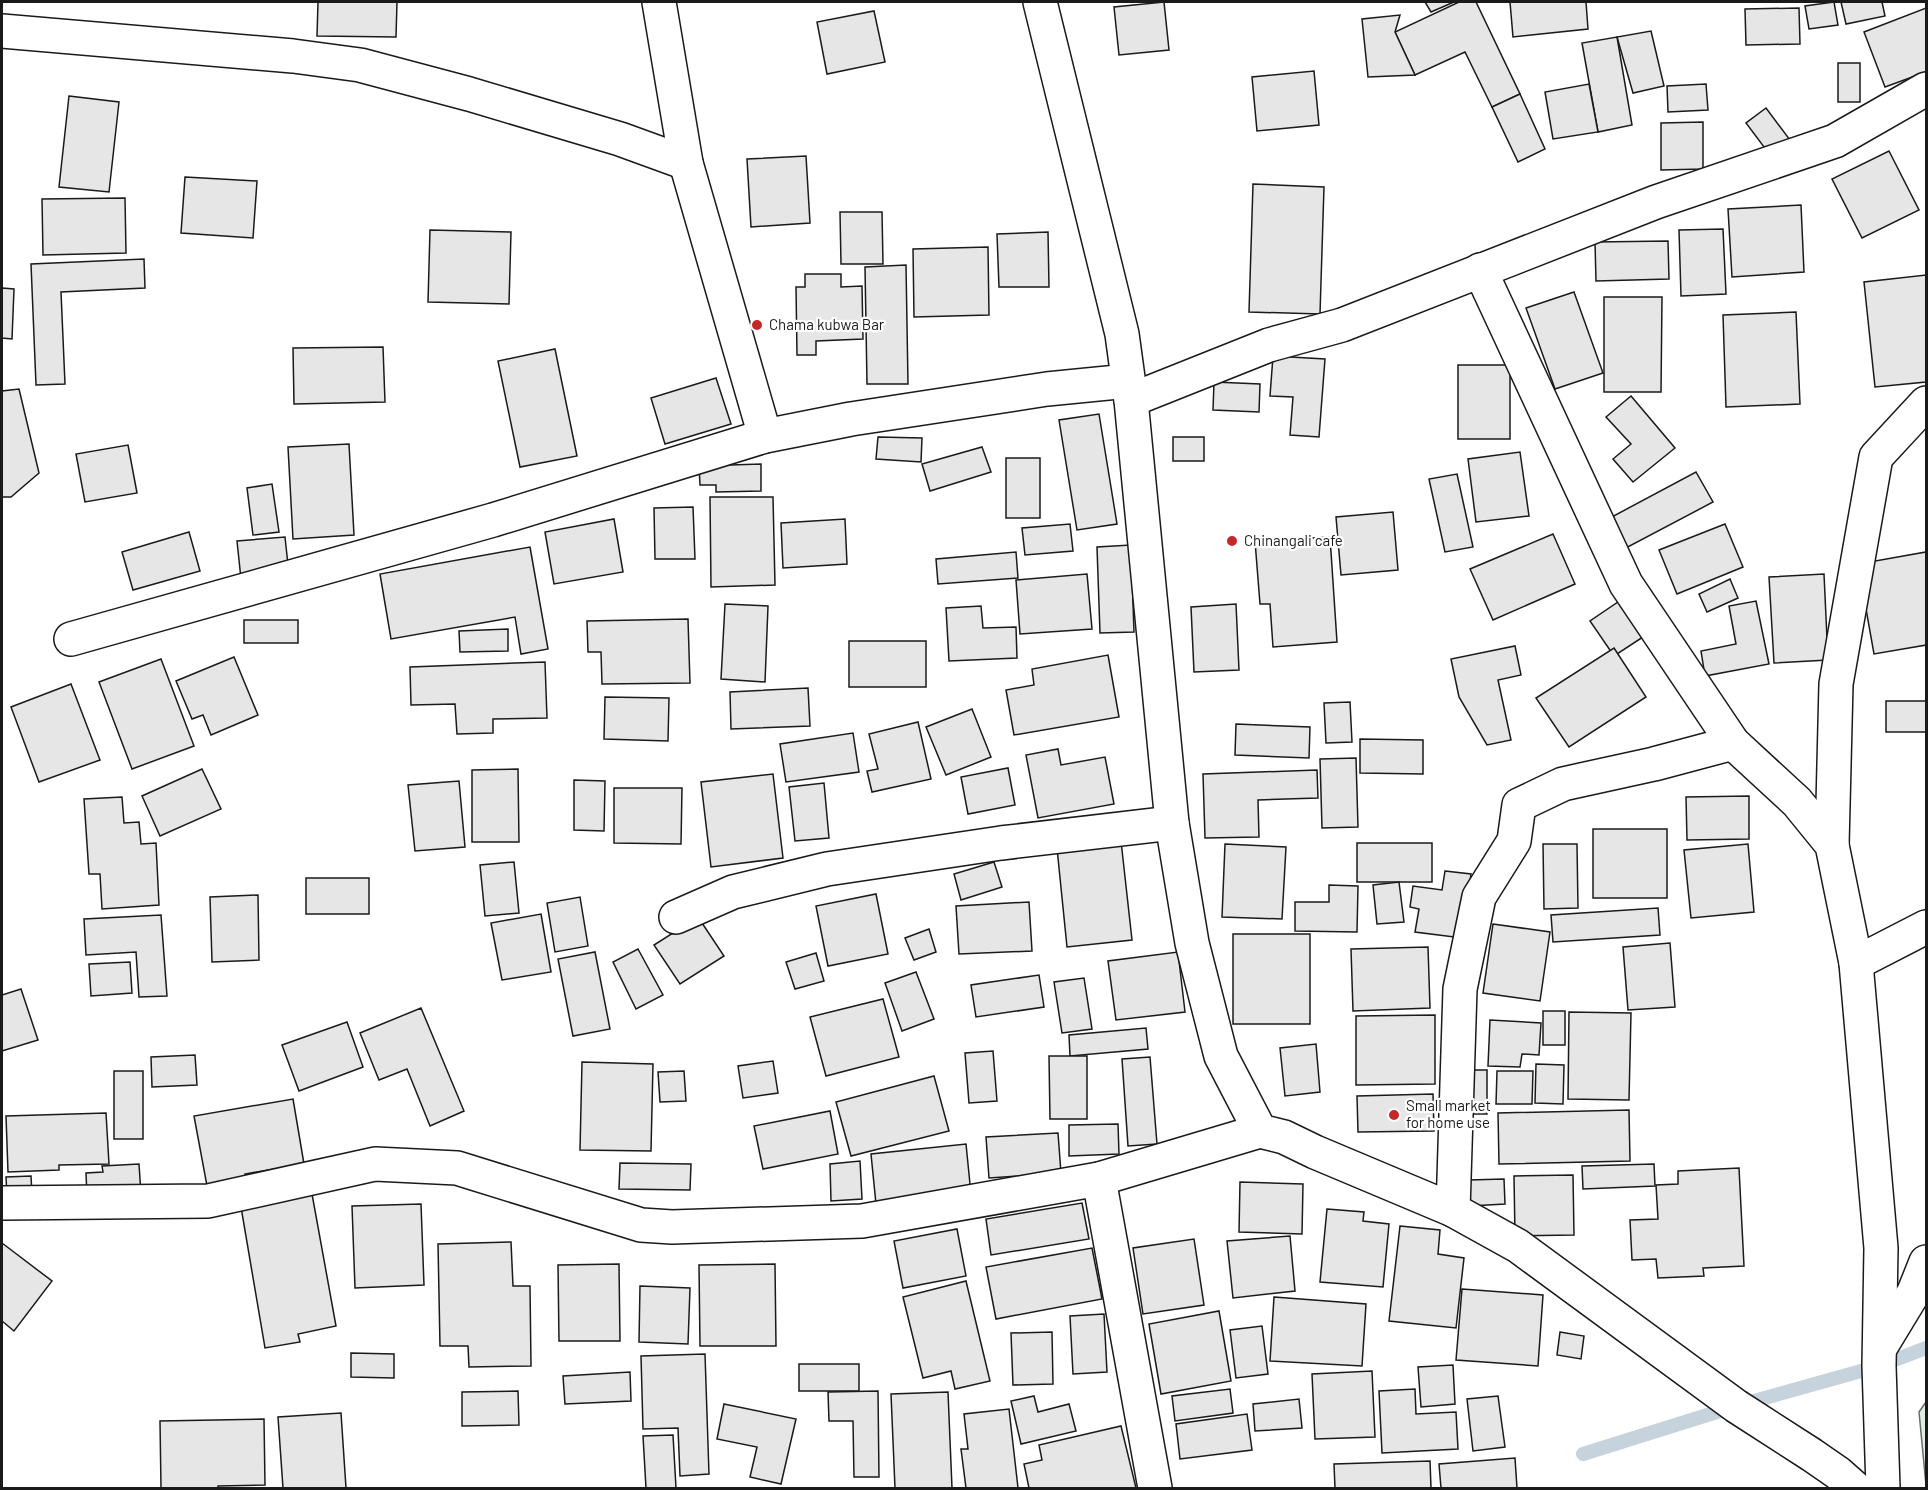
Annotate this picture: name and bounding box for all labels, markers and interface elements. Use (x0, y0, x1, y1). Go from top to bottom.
place label: Chama kubwa Bar (769, 315, 885, 333)
marker: Chama kubwa Bar (750, 318, 764, 332)
place label: Chinangali cafe (1244, 531, 1343, 549)
marker: Chinangali cafe (1225, 534, 1239, 548)
place label: Small market for home use (1406, 1096, 1491, 1131)
marker: Small market for home use (1387, 1108, 1401, 1122)

